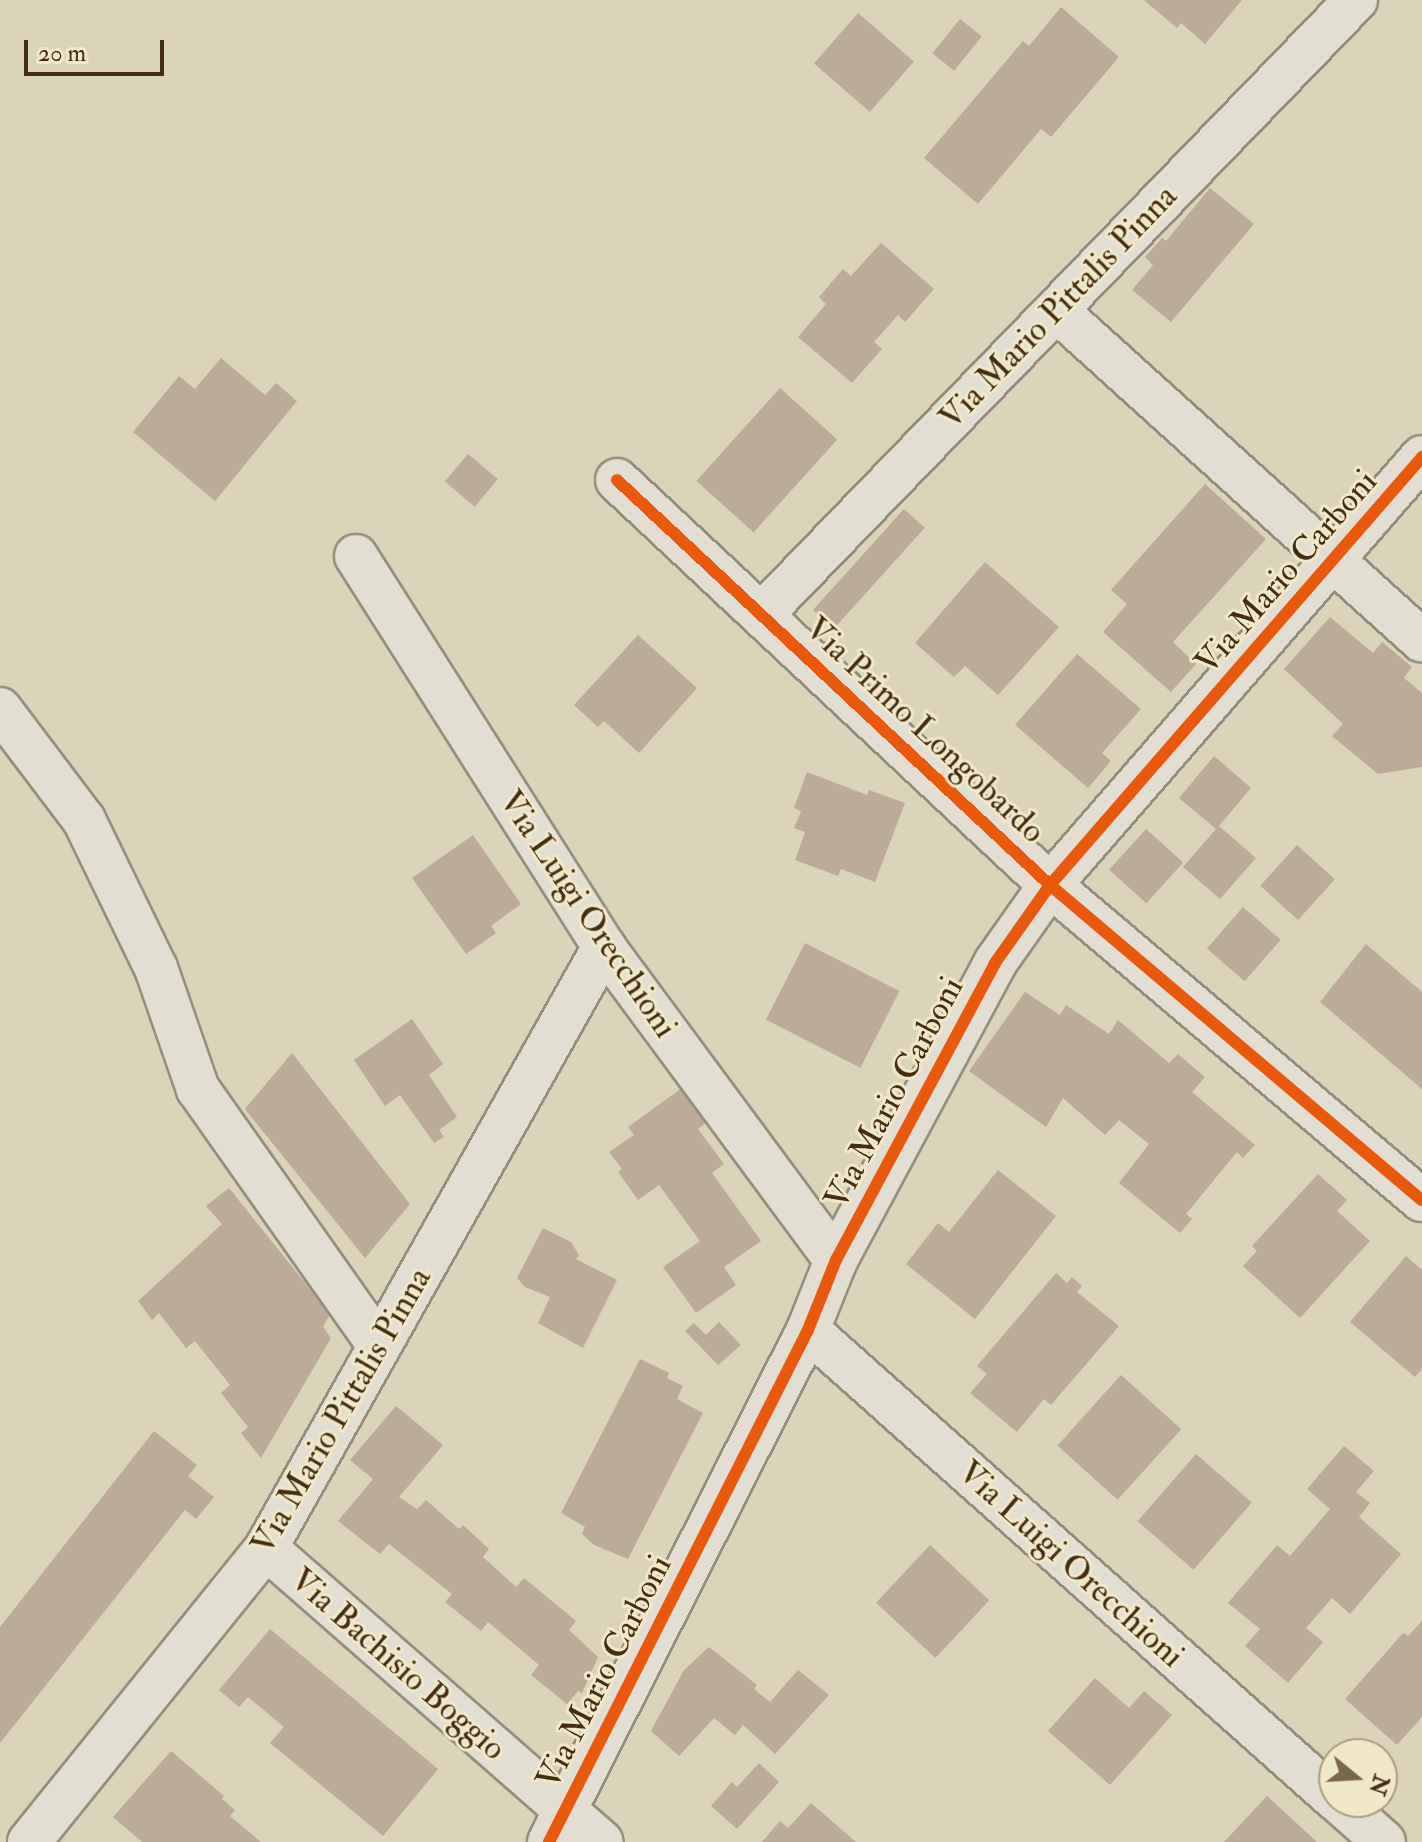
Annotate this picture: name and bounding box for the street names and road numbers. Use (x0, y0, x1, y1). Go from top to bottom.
street label: Via Mario Pittalis Pinna (931, 176, 1185, 438)
street label: Via Mario Carboni (1186, 462, 1386, 682)
street label: Via Primo Longobardo (797, 608, 1053, 852)
street label: Via Luigi Orecchioni (490, 782, 686, 1046)
street label: Via Mario Carboni (816, 970, 972, 1216)
street label: Via Mario Pittalis Pinna (242, 1260, 440, 1562)
street label: Via Luigi Orecchioni (950, 1452, 1192, 1676)
street label: Via Mario Carboni (528, 1548, 680, 1796)
street label: Via Bachisio Boggio (282, 1559, 514, 1769)

